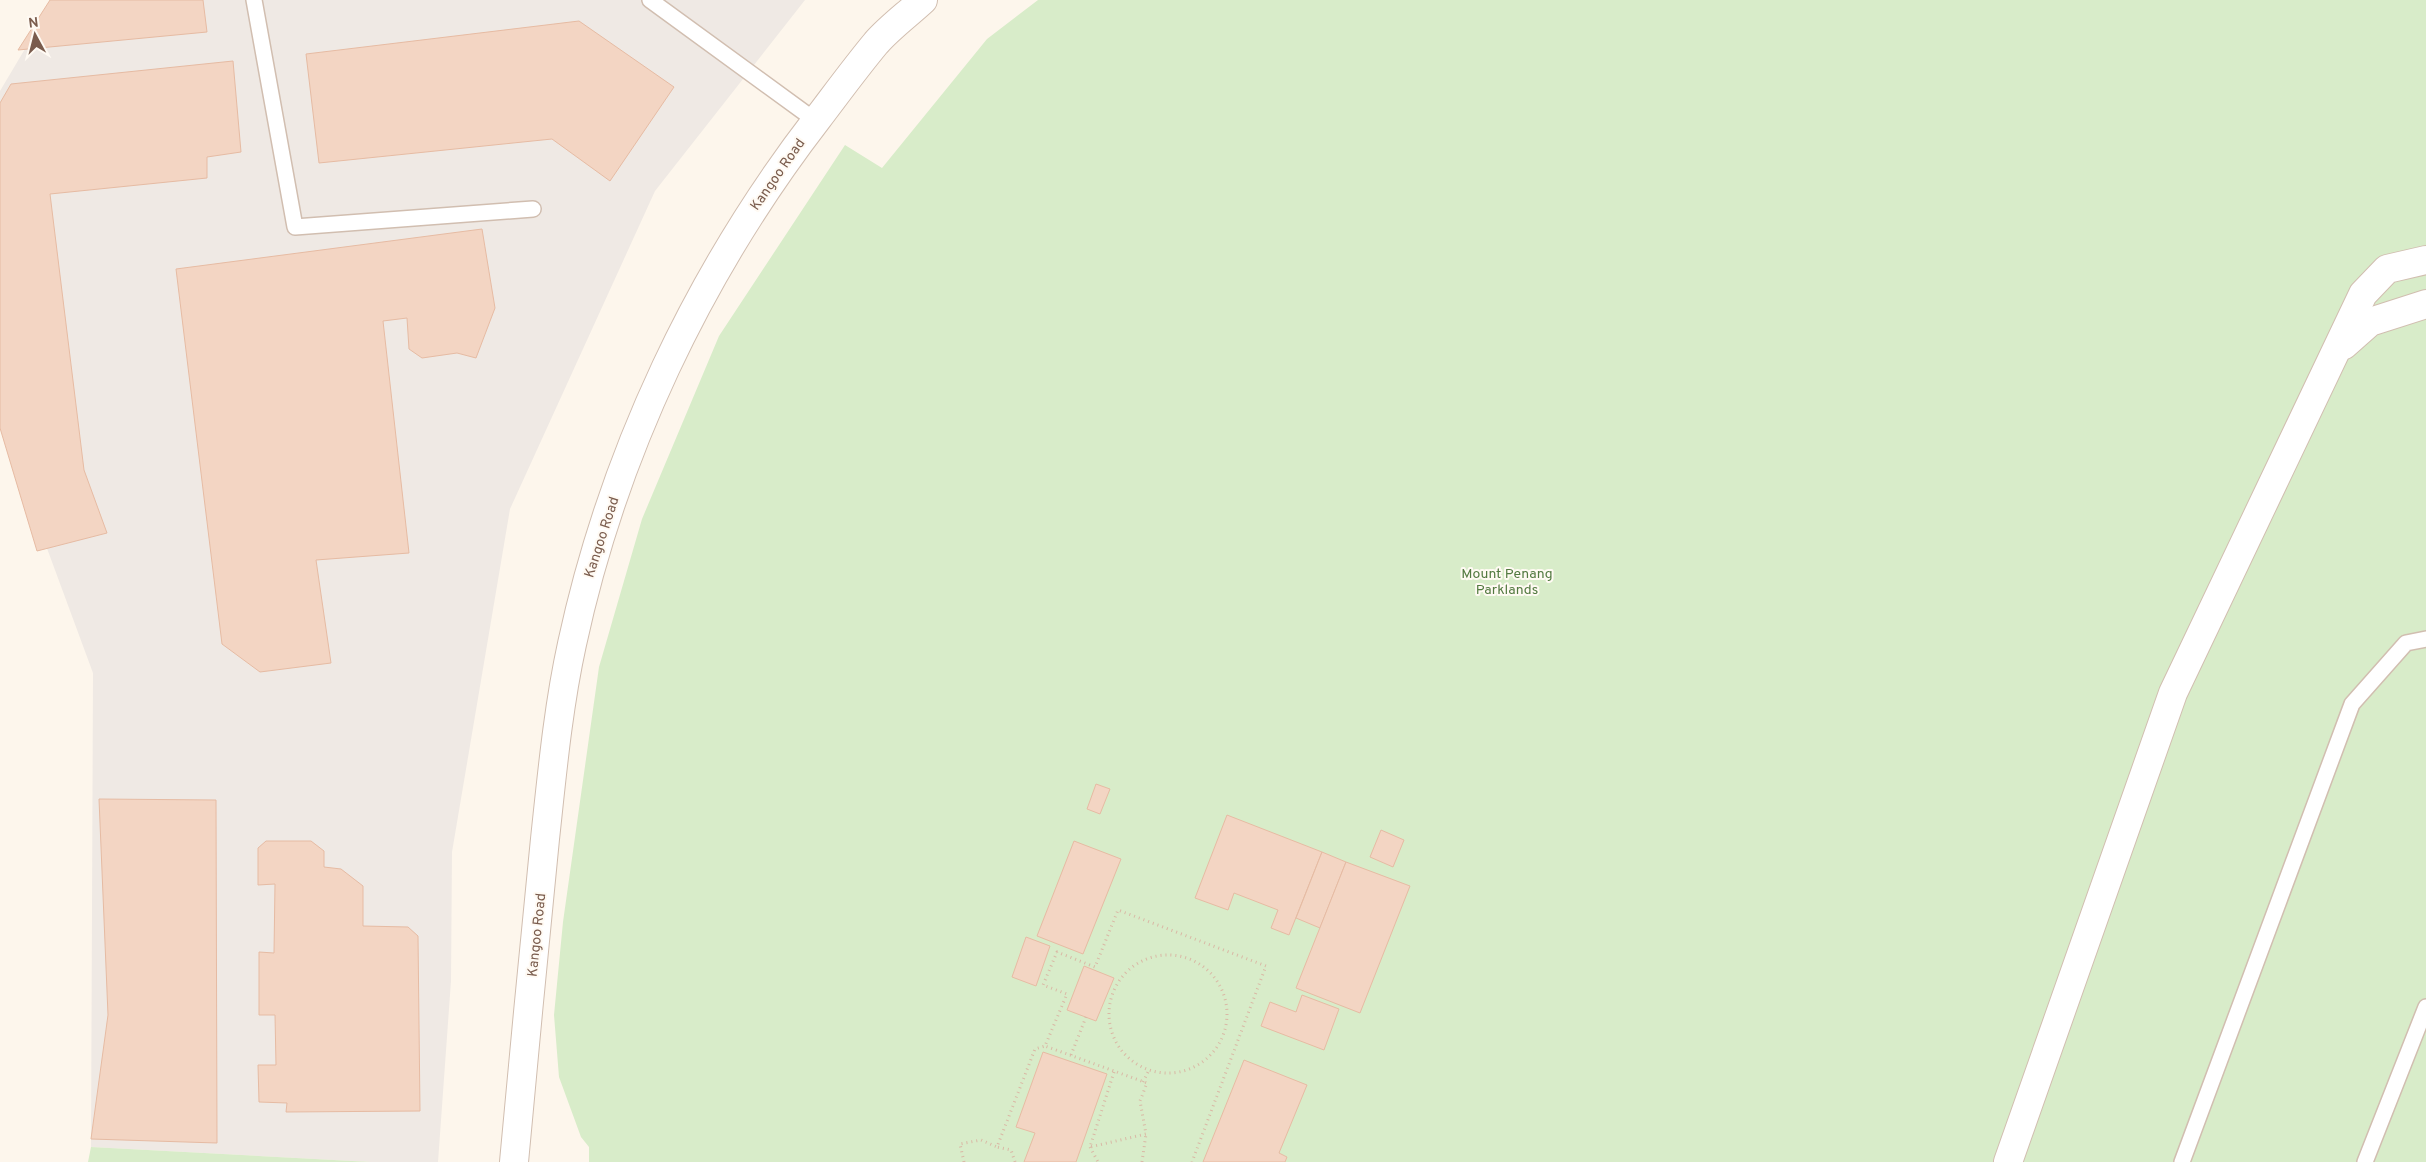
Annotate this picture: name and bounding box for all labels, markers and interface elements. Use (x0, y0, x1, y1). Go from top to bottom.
north arrow (10, 10, 60, 60)
text: N (28, 15, 40, 33)
street label: Kangoo Road (747, 136, 809, 214)
street label: Kangoo Road (581, 495, 623, 580)
park label: Mount Penang Parklands (1461, 566, 1553, 599)
street label: Kangoo Road (525, 892, 550, 978)

